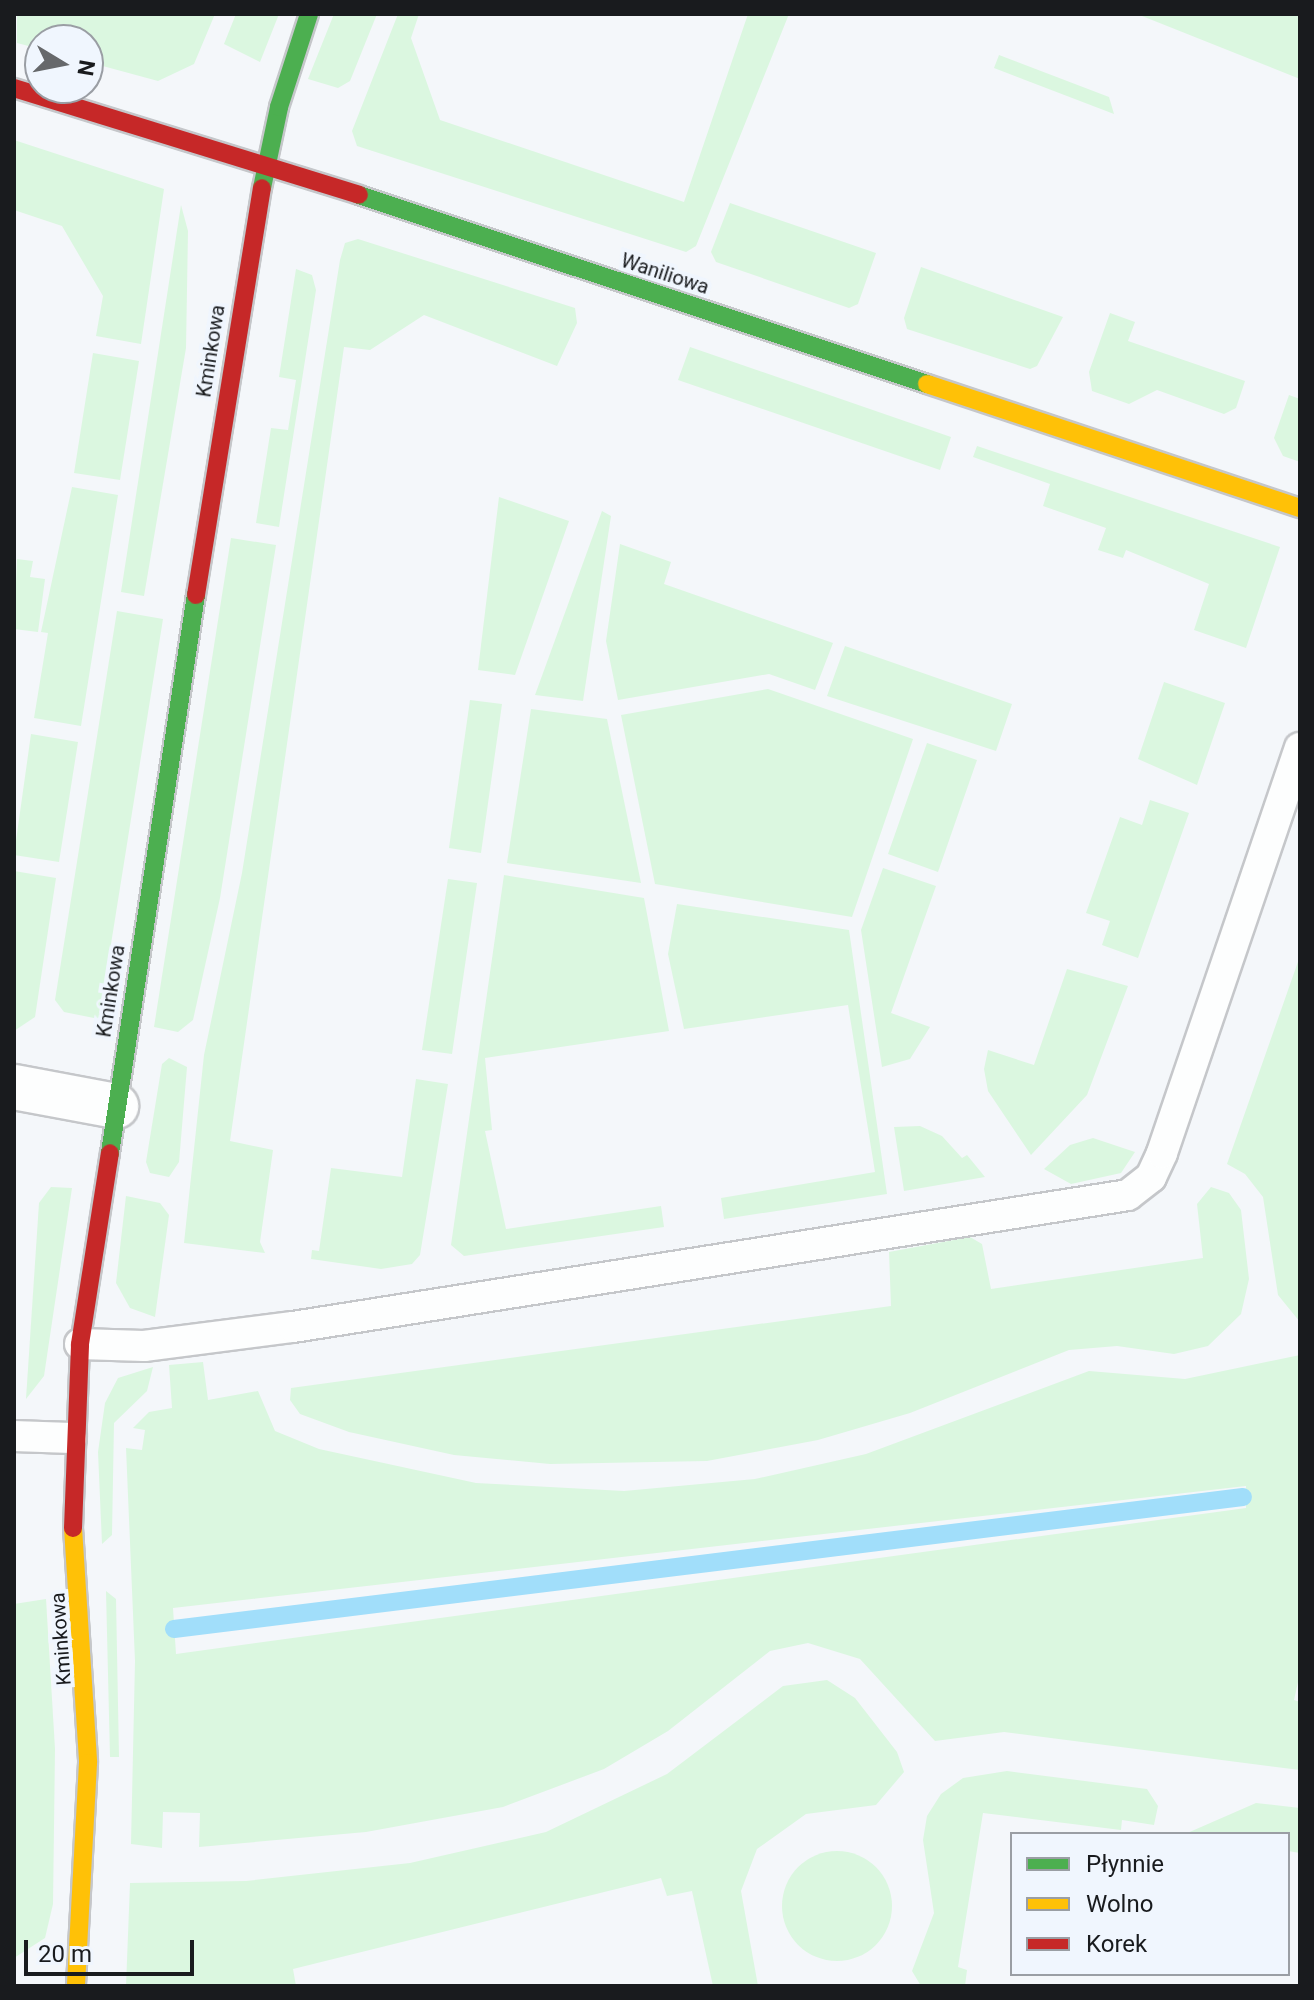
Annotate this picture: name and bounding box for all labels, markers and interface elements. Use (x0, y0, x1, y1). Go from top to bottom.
north arrow (24, 24, 104, 104)
text: N (72, 58, 100, 78)
street label: Waniliowa (618, 248, 712, 300)
street label: Kminkowa (192, 303, 230, 399)
street label: Kminkowa (92, 943, 130, 1039)
street label: Kminkowa (46, 1592, 76, 1686)
legend (1010, 1832, 1290, 1976)
text: Płynnie (1086, 1850, 1164, 1878)
text: Wolno (1086, 1890, 1153, 1918)
scale bar (28, 1924, 198, 1974)
text: Korek (1086, 1930, 1147, 1958)
text: 20 m (38, 1940, 92, 1968)

